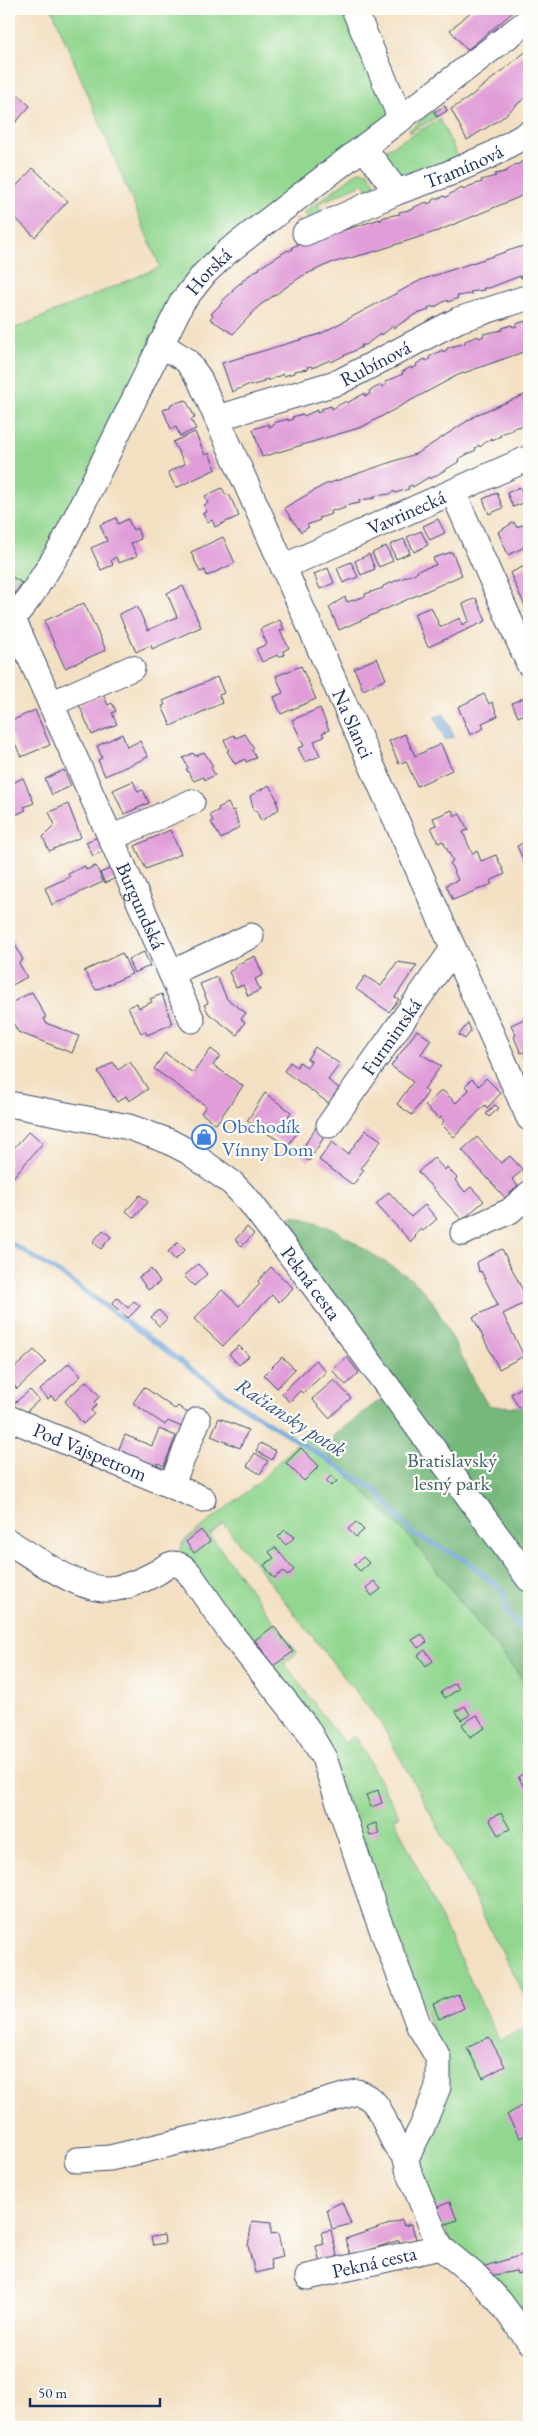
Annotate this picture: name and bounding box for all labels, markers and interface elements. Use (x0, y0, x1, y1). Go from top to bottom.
street label: Tramínová (421, 138, 508, 194)
street label: Horská (179, 242, 237, 301)
street label: Rubínová (335, 334, 415, 392)
street label: Vavrinecká (363, 484, 450, 541)
street label: Na Slanci (326, 685, 380, 762)
street label: Burgundská (110, 858, 172, 953)
street label: Furmintská (355, 993, 427, 1080)
place label: Obchodík Vínny Dom (222, 1113, 314, 1162)
shop icon: Obchodík Vínny Dom (191, 1124, 217, 1150)
street label: Pekná cesta (275, 1241, 347, 1325)
water label: Račiansky potok (231, 1371, 352, 1463)
street label: Pod Vajspetrom (29, 1417, 151, 1487)
park label: Bratislavský lesný park (407, 1447, 497, 1496)
street label: Pekná cesta (329, 2240, 419, 2284)
scale bar (30, 2376, 160, 2408)
text: 50 m (38, 2383, 67, 2402)

